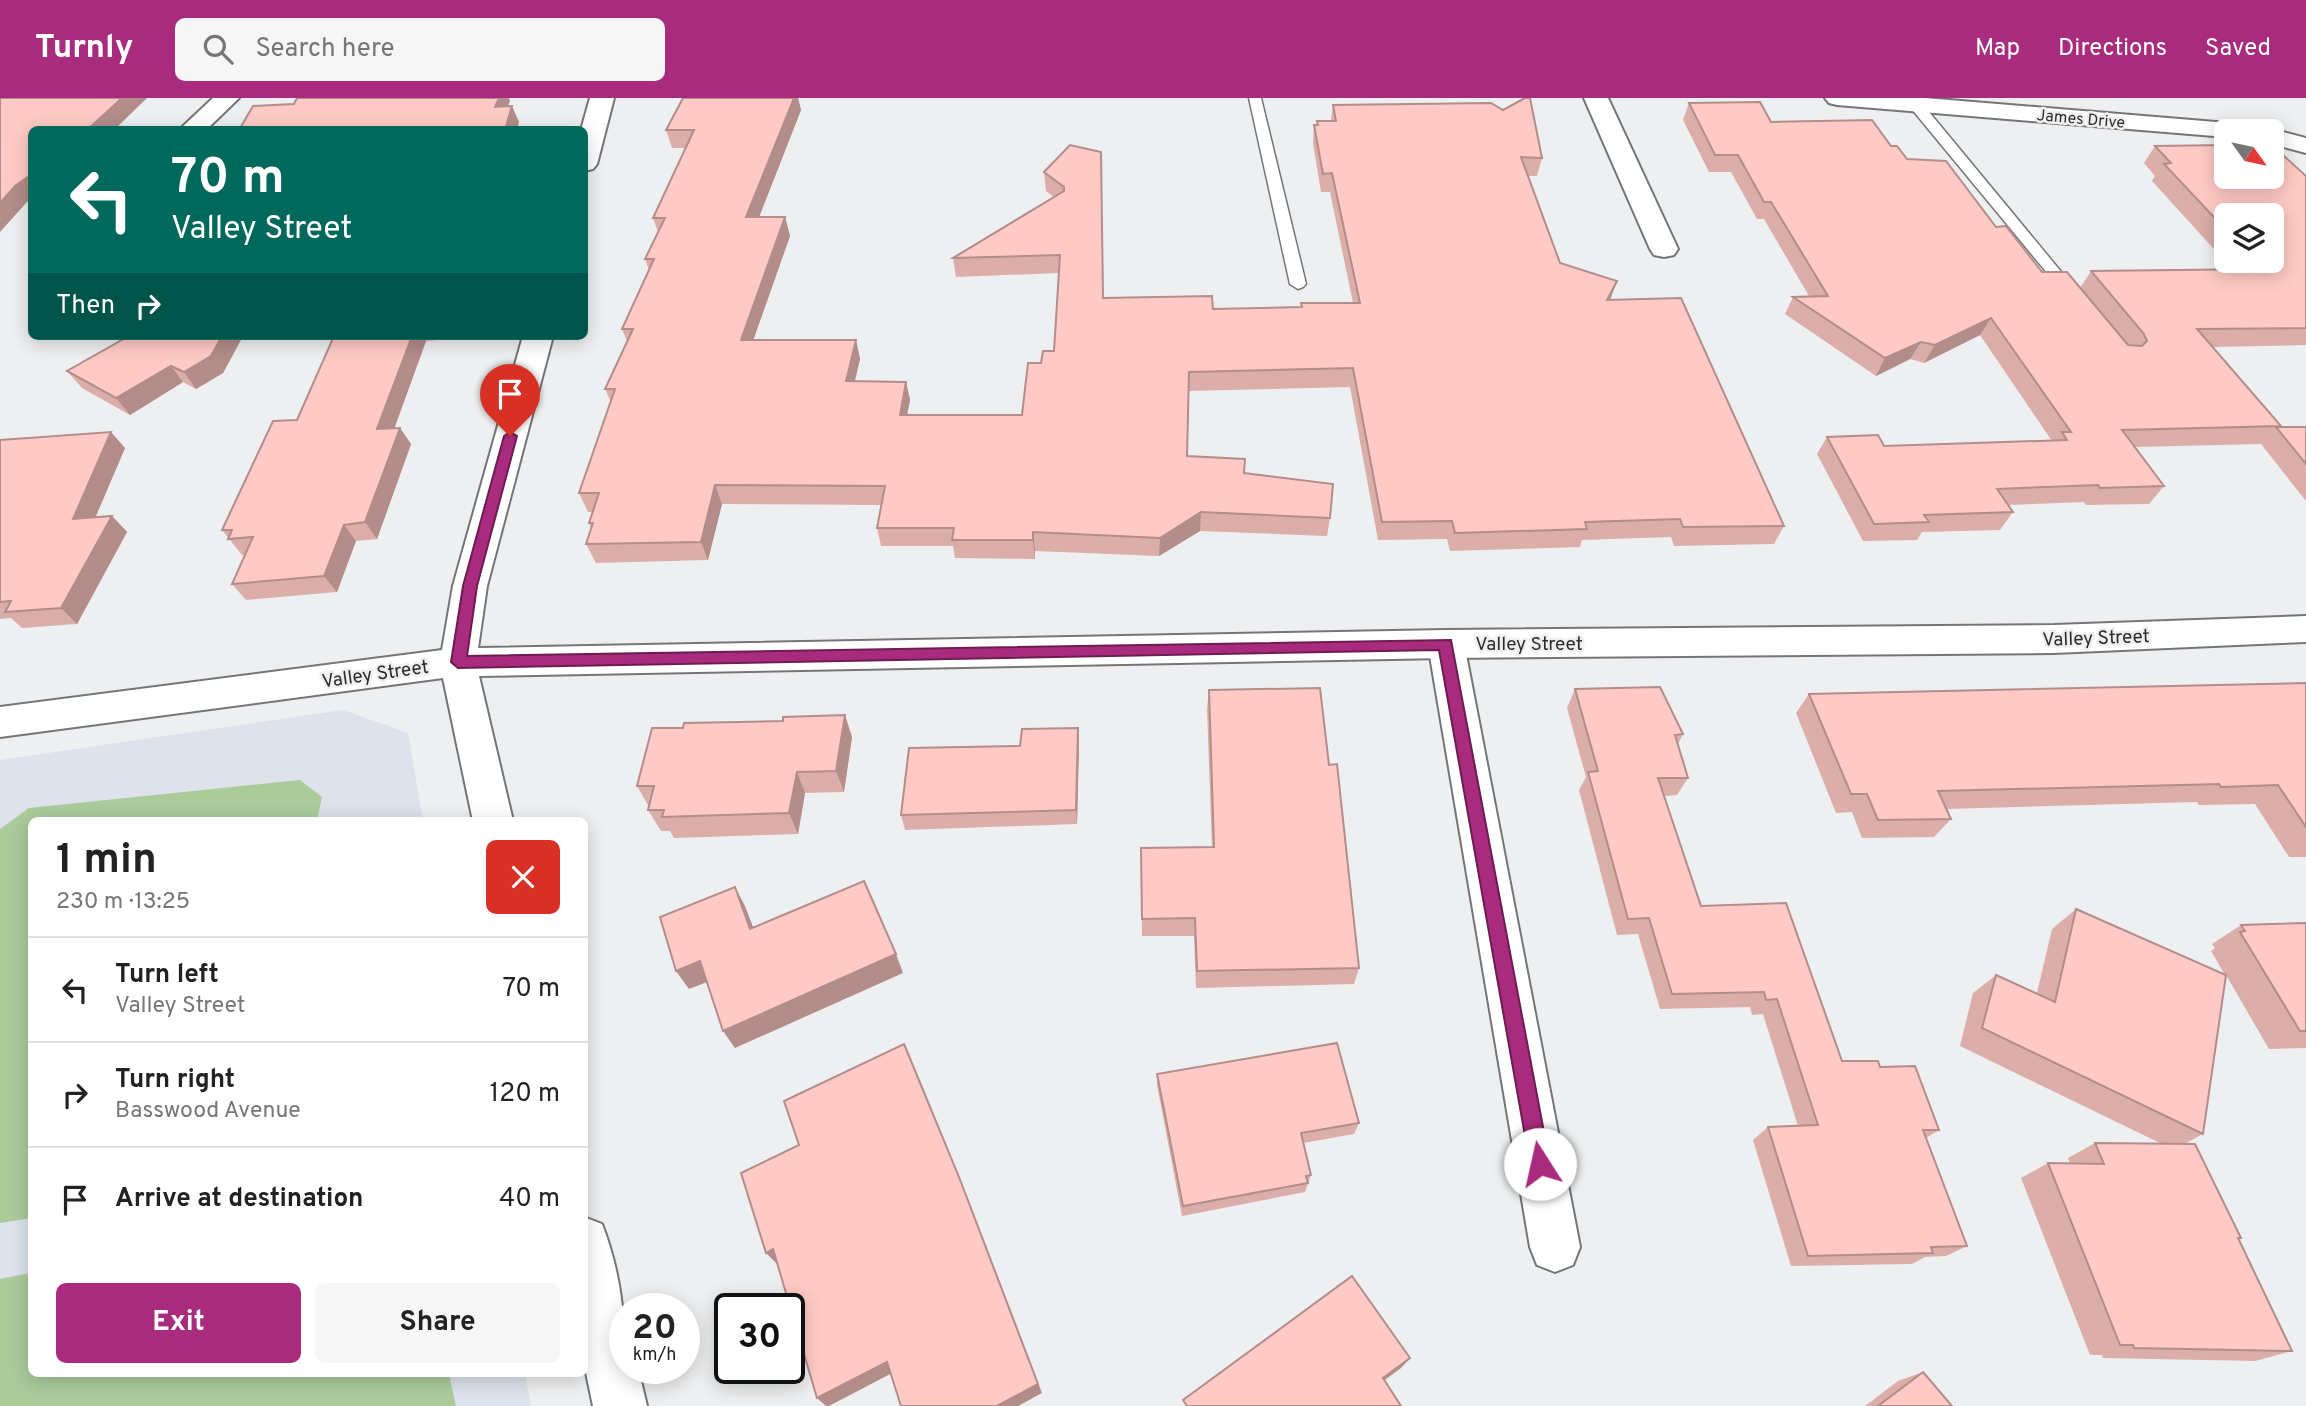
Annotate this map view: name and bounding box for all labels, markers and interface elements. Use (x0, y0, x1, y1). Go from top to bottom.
search box (175, 18, 665, 81)
text: Turnly (35, 28, 133, 70)
icon: search (199, 30, 237, 68)
text: Search here (255, 33, 394, 66)
text: Map (1975, 34, 2020, 64)
text: Directions (2058, 34, 2167, 64)
text: Saved (2205, 34, 2271, 64)
street label: James Drive (2036, 106, 2126, 134)
north arrow (2214, 119, 2284, 189)
map controls (2214, 119, 2284, 273)
text: 70 m (171, 149, 285, 211)
icon: left (56, 154, 147, 245)
button: layers (2214, 203, 2284, 273)
text: Valley Street (171, 210, 352, 250)
icon: right (129, 287, 167, 325)
text: Then (56, 290, 115, 323)
pin (480, 364, 540, 436)
icon: arrive (491, 375, 529, 413)
street label: Valley Street (2042, 625, 2150, 653)
street label: Valley Street (1475, 633, 1583, 657)
street label: Valley Street (320, 656, 430, 694)
text: 1 min (56, 835, 157, 888)
button: close (486, 840, 560, 914)
text: 230 m · 13:25 (56, 888, 190, 917)
text: Turn left (115, 959, 219, 992)
icon: left (56, 971, 94, 1009)
text: 70 m (502, 973, 560, 1006)
text: Valley Street (115, 992, 245, 1021)
text: Turn right (115, 1064, 235, 1097)
icon: right (56, 1076, 94, 1114)
text: 120 m (490, 1078, 560, 1111)
text: Basswood Avenue (115, 1097, 301, 1126)
position arrow (1503, 1127, 1577, 1201)
icon: arrive (56, 1181, 94, 1219)
text: Arrive at destination (115, 1183, 363, 1216)
text: 40 m (499, 1183, 560, 1216)
button: Exit (56, 1283, 301, 1363)
button: Share (315, 1283, 560, 1363)
speed limit sign: 30 (714, 1293, 805, 1384)
text: 20 (632, 1307, 677, 1351)
text: km/h (633, 1344, 676, 1367)

